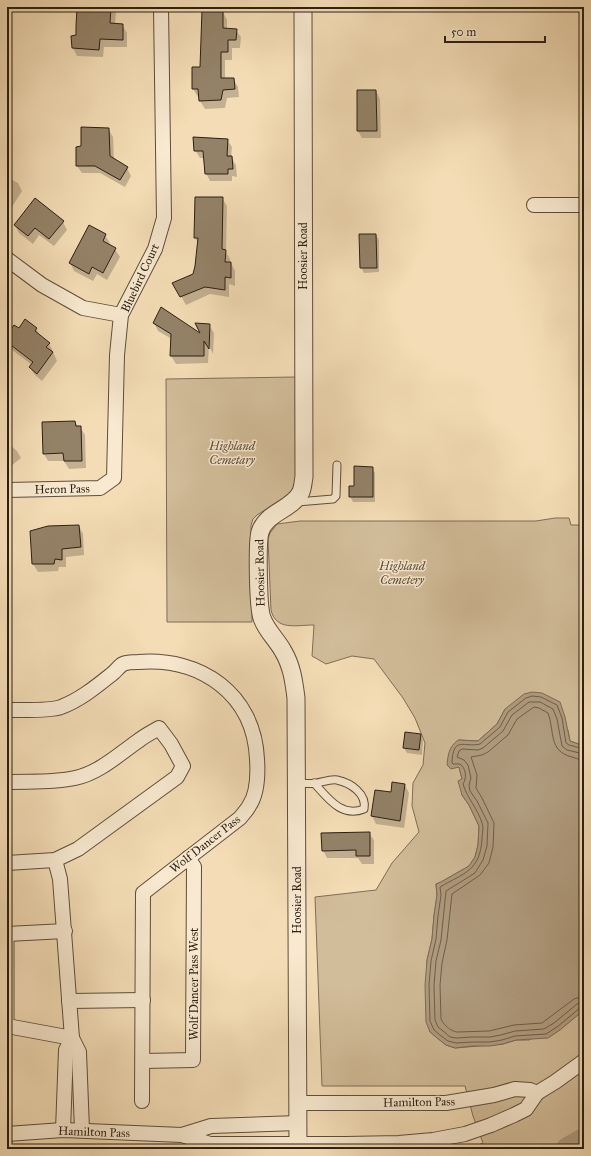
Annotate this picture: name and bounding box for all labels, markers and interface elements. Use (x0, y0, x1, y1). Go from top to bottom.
scale bar (445, 18, 545, 44)
text: 50 m (451, 25, 476, 39)
street label: Hoosier Road (296, 222, 310, 290)
street label: Bluebird Court (118, 241, 162, 315)
park label: Highland Cemetary (208, 439, 256, 467)
street label: Heron Pass (34, 482, 90, 496)
street label: Hoosier Road (252, 539, 268, 607)
park label: Highland Cemetery (378, 559, 426, 587)
street label: Wolf Dancer Pass (167, 812, 243, 876)
street label: Hoosier Road (290, 866, 304, 934)
street label: Wolf Dancer Pass West (187, 927, 201, 1040)
street label: Hamilton Pass (383, 1094, 455, 1110)
street label: Hamilton Pass (58, 1124, 130, 1140)

